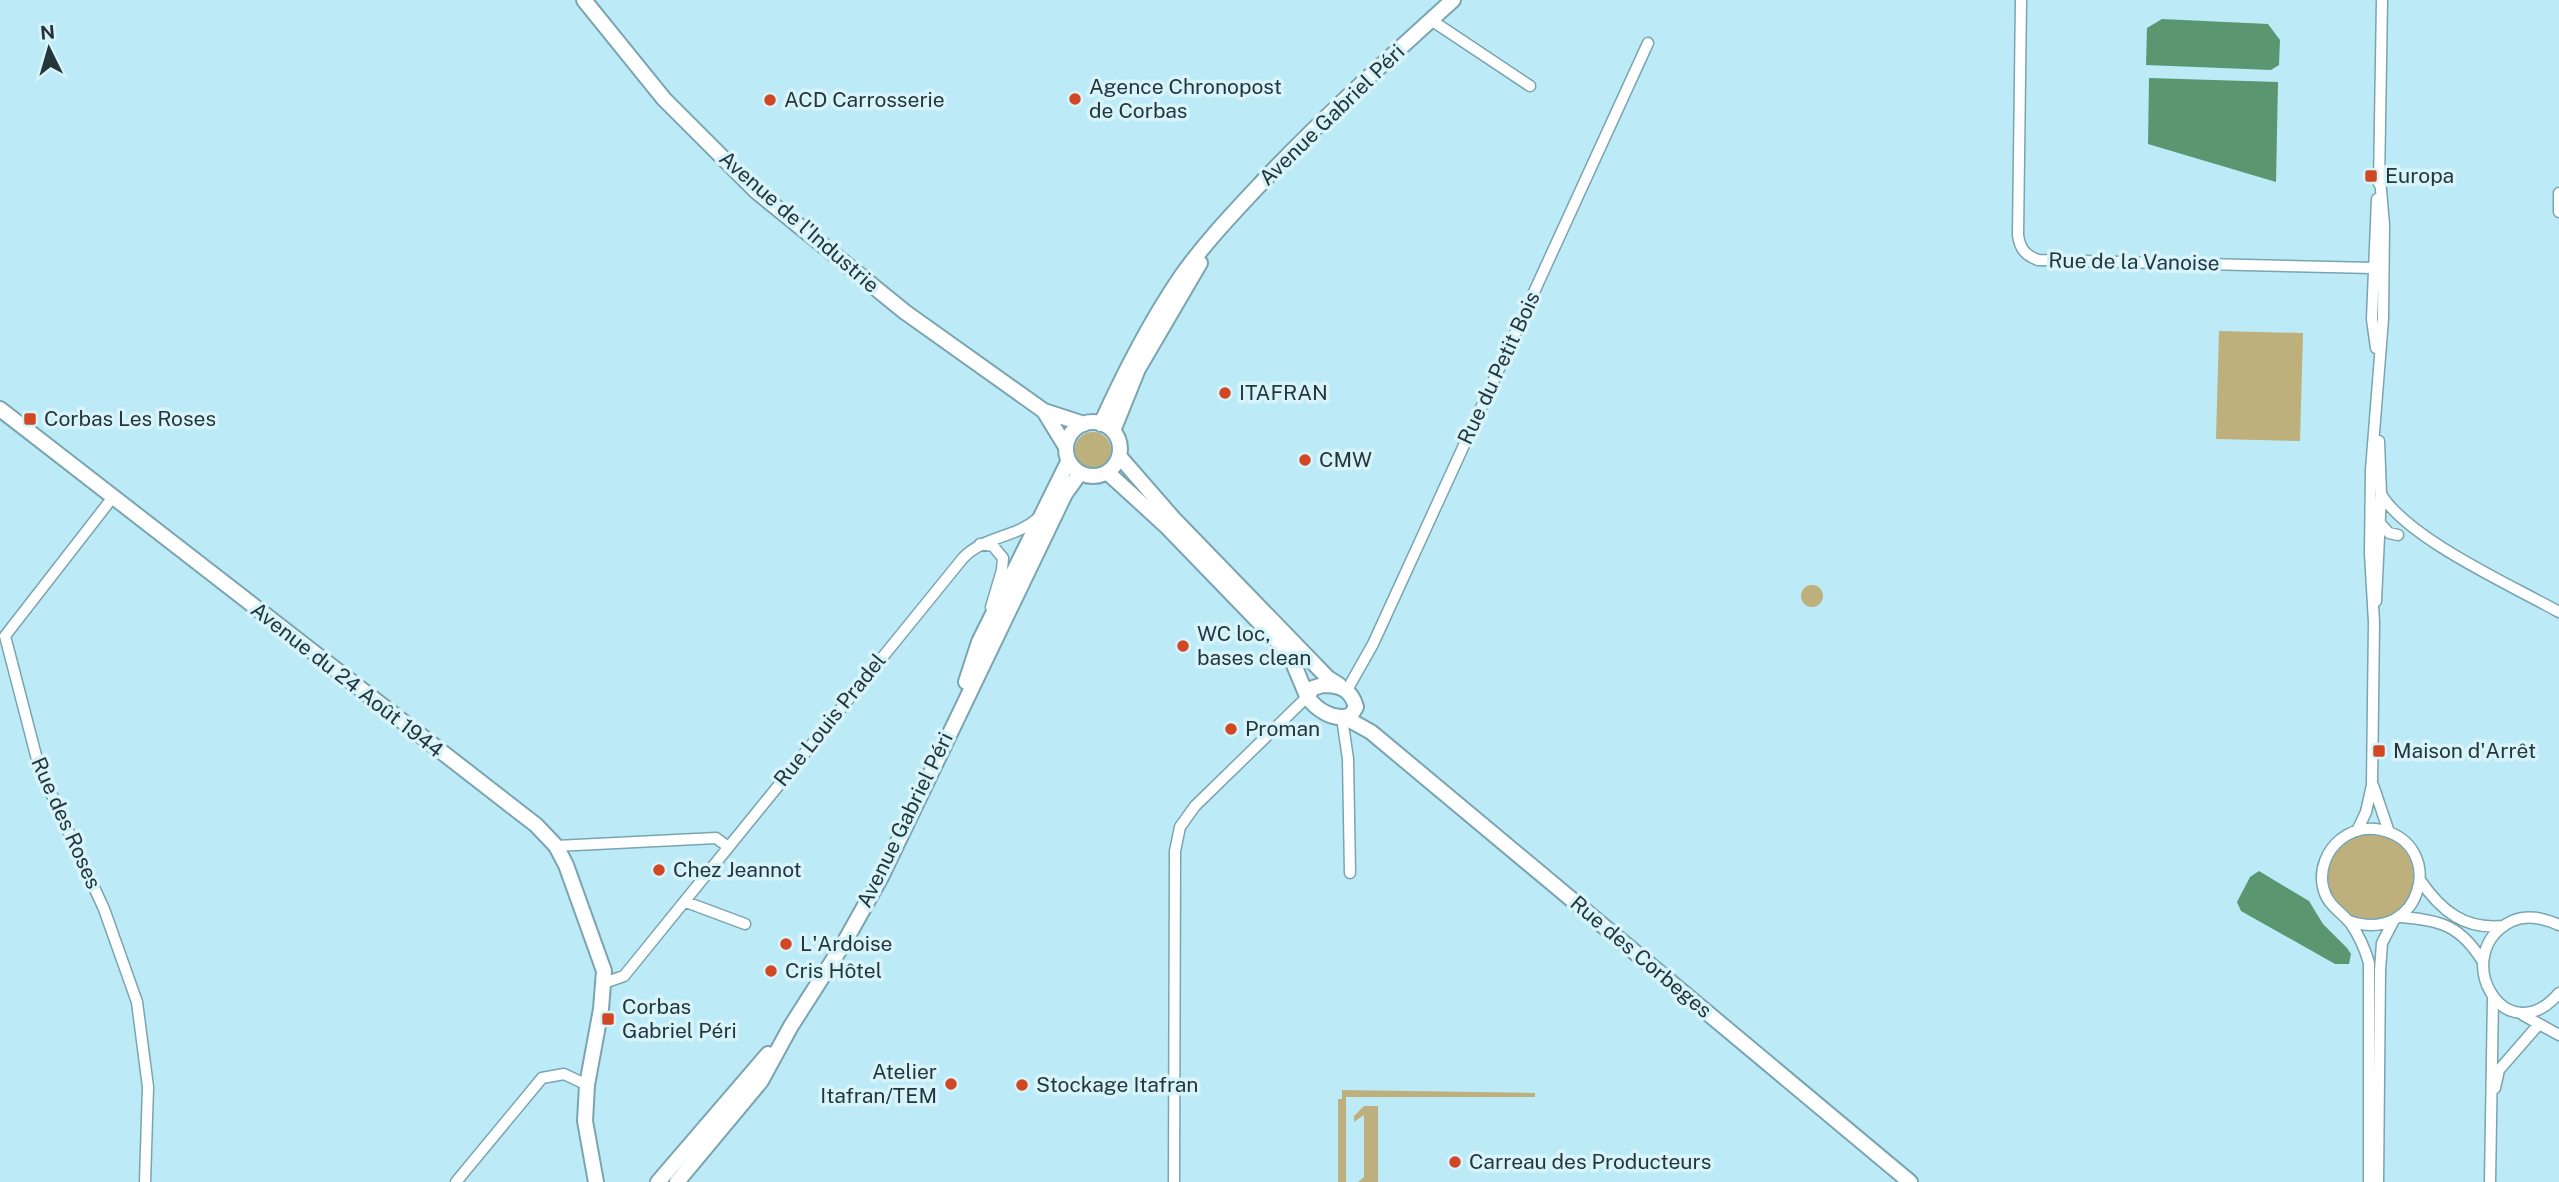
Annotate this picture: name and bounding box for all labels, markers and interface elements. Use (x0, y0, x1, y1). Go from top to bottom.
north arrow (14, 14, 84, 84)
text: N (39, 20, 56, 44)
street label: Avenue Gabriel Péri (1254, 39, 1409, 190)
place label: Agence Chronopost de Corbas (1089, 74, 1282, 123)
place label: ACD Carrosserie (784, 87, 945, 112)
marker: Agence Chronopost de Corbas (1067, 91, 1083, 107)
marker: ACD Carrosserie (762, 92, 778, 108)
street label: Avenue de l'Industrie (714, 145, 884, 298)
place label: Europa (2385, 163, 2454, 188)
marker: Europa (2363, 168, 2379, 184)
street label: Rue de la Vanoise (2048, 248, 2220, 275)
street label: Rue du Petit Bois (1452, 287, 1545, 448)
place label: ITAFRAN (1239, 380, 1328, 405)
marker: ITAFRAN (1217, 385, 1233, 401)
place label: Corbas Les Roses (44, 406, 216, 431)
marker: Corbas Les Roses (22, 411, 38, 427)
place label: CMW (1319, 447, 1372, 472)
marker: CMW (1297, 452, 1313, 468)
street label: Avenue du 24 Août 1944 (246, 597, 449, 763)
place label: WC loc, bases clean (1197, 621, 1311, 670)
marker: WC loc, bases clean (1175, 638, 1191, 654)
street label: Rue Louis Pradel (768, 648, 891, 791)
place label: Proman (1245, 716, 1320, 741)
marker: Proman (1223, 721, 1239, 737)
street label: Avenue Gabriel Péri (851, 728, 958, 911)
place label: Maison d'Arrêt (2393, 738, 2536, 763)
marker: Maison d'Arrêt (2371, 743, 2387, 759)
street label: Rue des Roses (26, 753, 107, 893)
place label: Chez Jeannot (673, 857, 802, 882)
marker: Chez Jeannot (651, 862, 667, 878)
street label: Rue des Corbeges (1566, 890, 1717, 1023)
place label: L'Ardoise (800, 931, 892, 956)
marker: L'Ardoise (778, 936, 794, 952)
place label: Cris Hôtel (785, 958, 882, 983)
marker: Cris Hôtel (763, 963, 779, 979)
place label: Corbas Gabriel Péri (622, 994, 737, 1043)
marker: Corbas Gabriel Péri (600, 1011, 616, 1027)
place label: Atelier Itafran/TEM (820, 1059, 937, 1108)
place label: Stockage Itafran (1036, 1072, 1198, 1097)
marker: Atelier Itafran/TEM (943, 1076, 959, 1092)
marker: Stockage Itafran (1014, 1077, 1030, 1093)
place label: Carreau des Producteurs (1469, 1149, 1711, 1174)
marker: Carreau des Producteurs (1447, 1154, 1463, 1170)

